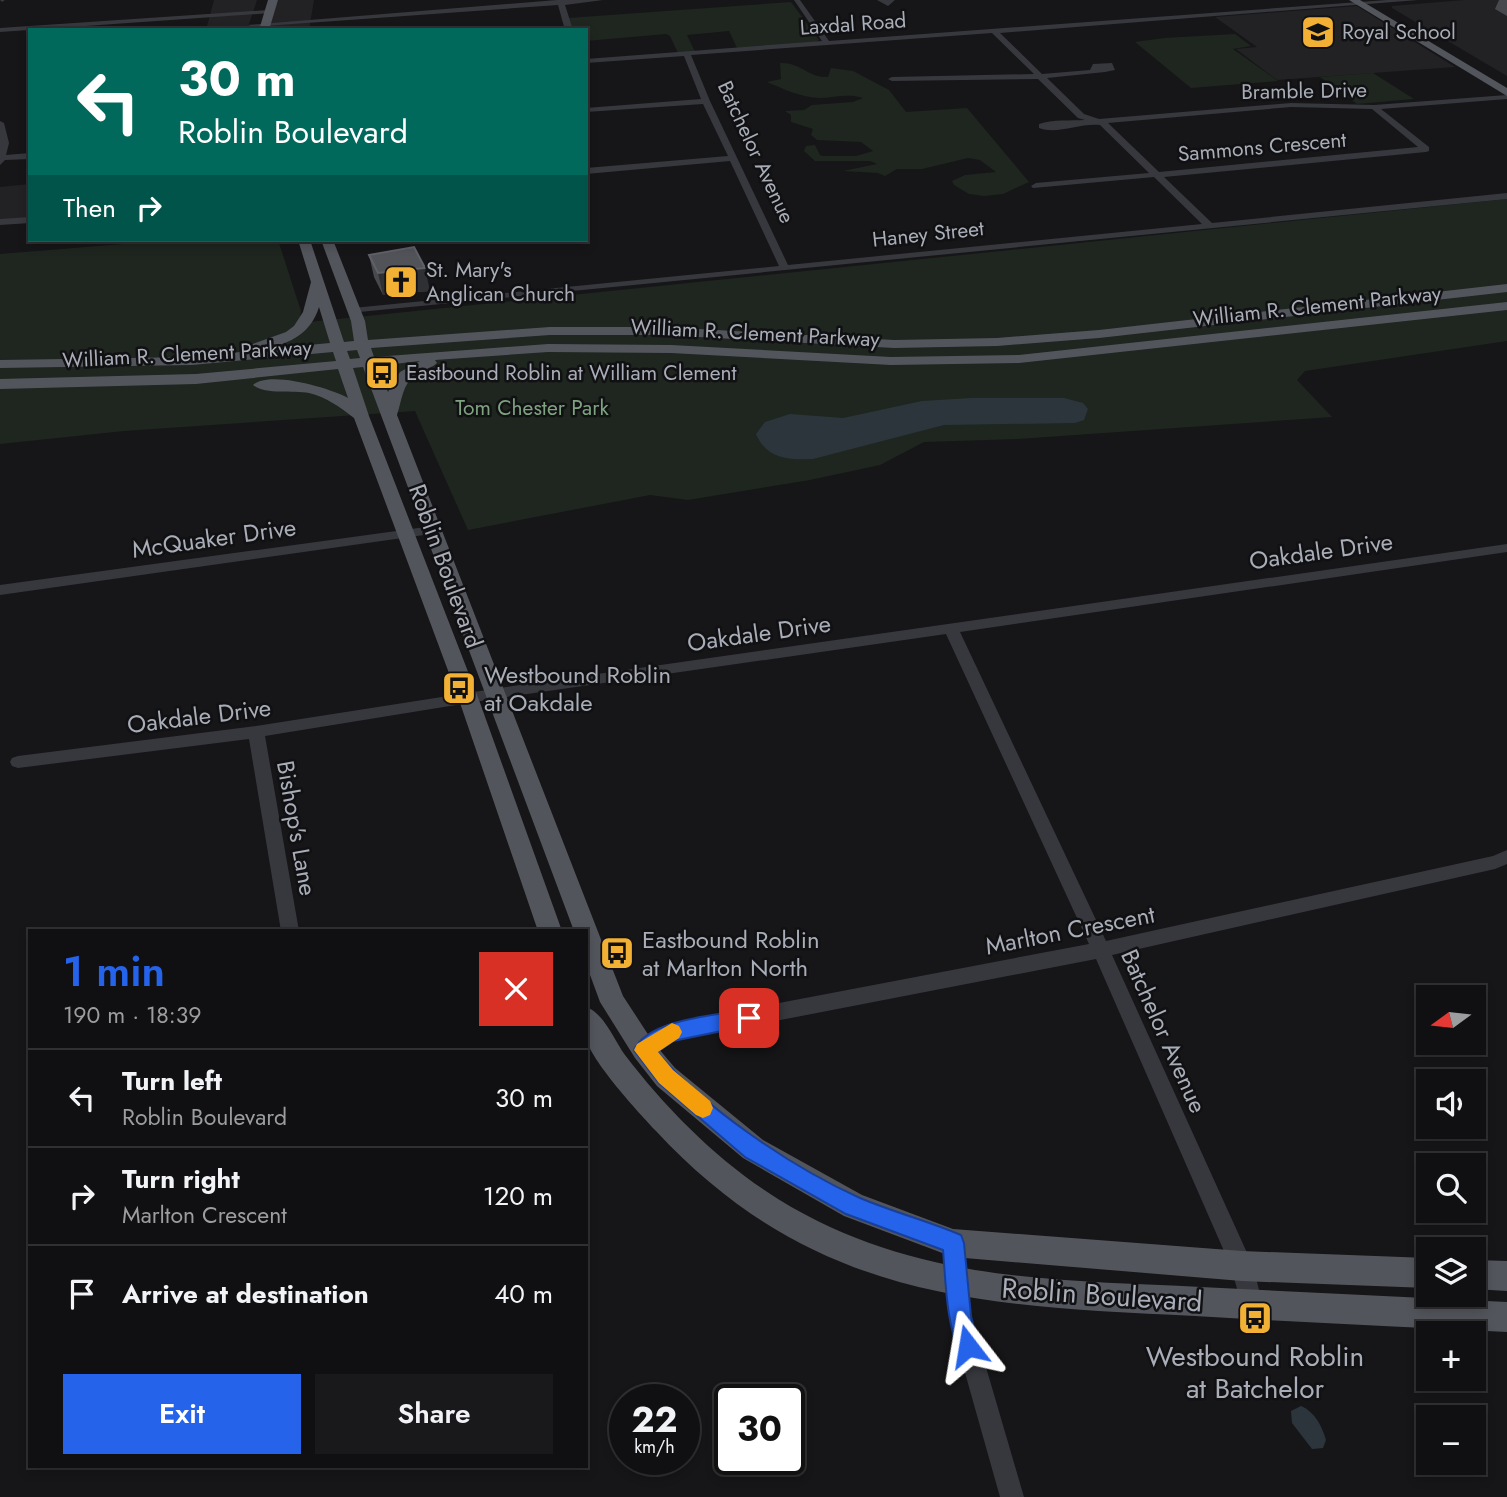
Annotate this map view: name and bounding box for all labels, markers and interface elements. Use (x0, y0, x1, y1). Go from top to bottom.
street label: Laxdal Road (799, 5, 907, 43)
school or university icon: Royal School (1299, 13, 1337, 51)
place label: Royal School (1342, 17, 1456, 47)
text: 30 m (178, 44, 296, 114)
icon: left (63, 56, 154, 147)
street label: Bramble Drive (1241, 75, 1367, 107)
street label: Batchelor Avenue (710, 76, 802, 228)
text: Roblin Boulevard (178, 109, 408, 155)
street label: Sammons Crescent (1176, 125, 1348, 169)
text: Then (63, 189, 116, 227)
icon: right (130, 189, 168, 227)
street label: Haney Street (871, 213, 985, 255)
place label: St. Mary's Anglican Church (426, 255, 575, 309)
church icon: St. Mary's Anglican Church (382, 263, 420, 301)
street label: William R. Clement Parkway (1191, 278, 1443, 334)
street label: William R. Clement Parkway (630, 311, 881, 355)
street label: William R. Clement Parkway (62, 332, 313, 376)
bus stop icon: Eastbound Roblin at William Clement (363, 354, 401, 392)
place label: Eastbound Roblin at William Clement (406, 358, 737, 388)
park label: Tom Chester Park (455, 393, 609, 423)
street label: Roblin Boulevard (400, 479, 492, 653)
street label: McQuaker Drive (130, 509, 298, 567)
street label: Oakdale Drive (1247, 524, 1395, 578)
street label: Oakdale Drive (685, 606, 833, 660)
place label: Westbound Roblin at Oakdale (484, 657, 671, 720)
bus stop icon: Westbound Roblin at Oakdale (440, 669, 478, 707)
street label: Oakdale Drive (125, 690, 273, 742)
street label: Bishop's Lane (268, 758, 326, 898)
street label: Marlton Crescent (982, 896, 1158, 964)
place label: Eastbound Roblin at Marlton North (642, 922, 820, 985)
bus stop icon: Eastbound Roblin at Marlton North (598, 934, 636, 972)
text: 1 min (63, 941, 165, 1002)
street label: Batchelor Avenue (1112, 944, 1216, 1118)
button: close (479, 952, 553, 1026)
north arrow (1416, 985, 1486, 1055)
map controls (1416, 985, 1486, 1475)
pin (719, 988, 779, 1048)
text: 190 m · 18:39 (63, 998, 202, 1032)
icon: arrive (730, 999, 768, 1037)
text: Turn left (122, 1062, 222, 1100)
button: sound (1416, 1069, 1486, 1139)
icon: left (63, 1079, 101, 1117)
text: 30 m (495, 1079, 553, 1117)
text: Roblin Boulevard (122, 1100, 287, 1134)
button: search (1416, 1153, 1486, 1223)
text: Turn right (122, 1160, 240, 1198)
icon: right (63, 1177, 101, 1215)
text: 120 m (483, 1177, 553, 1215)
text: Marlton Crescent (122, 1198, 287, 1232)
button: layers (1416, 1237, 1486, 1307)
street label: Roblin Boulevard (1000, 1268, 1204, 1322)
icon: arrive (63, 1275, 101, 1313)
text: Arrive at destination (122, 1275, 369, 1313)
text: 40 m (494, 1275, 553, 1313)
bus stop icon: Westbound Roblin at Batchelor (1236, 1299, 1274, 1337)
position arrow (931, 1309, 1005, 1383)
button: + (1416, 1321, 1486, 1391)
place label: Westbound Roblin at Batchelor (1146, 1336, 1364, 1409)
button: Exit (63, 1374, 301, 1454)
button: Share (315, 1374, 553, 1454)
speed limit sign: 30 (714, 1384, 805, 1475)
text: 22 (632, 1395, 677, 1445)
button: − (1416, 1405, 1486, 1475)
text: km/h (634, 1434, 675, 1460)

